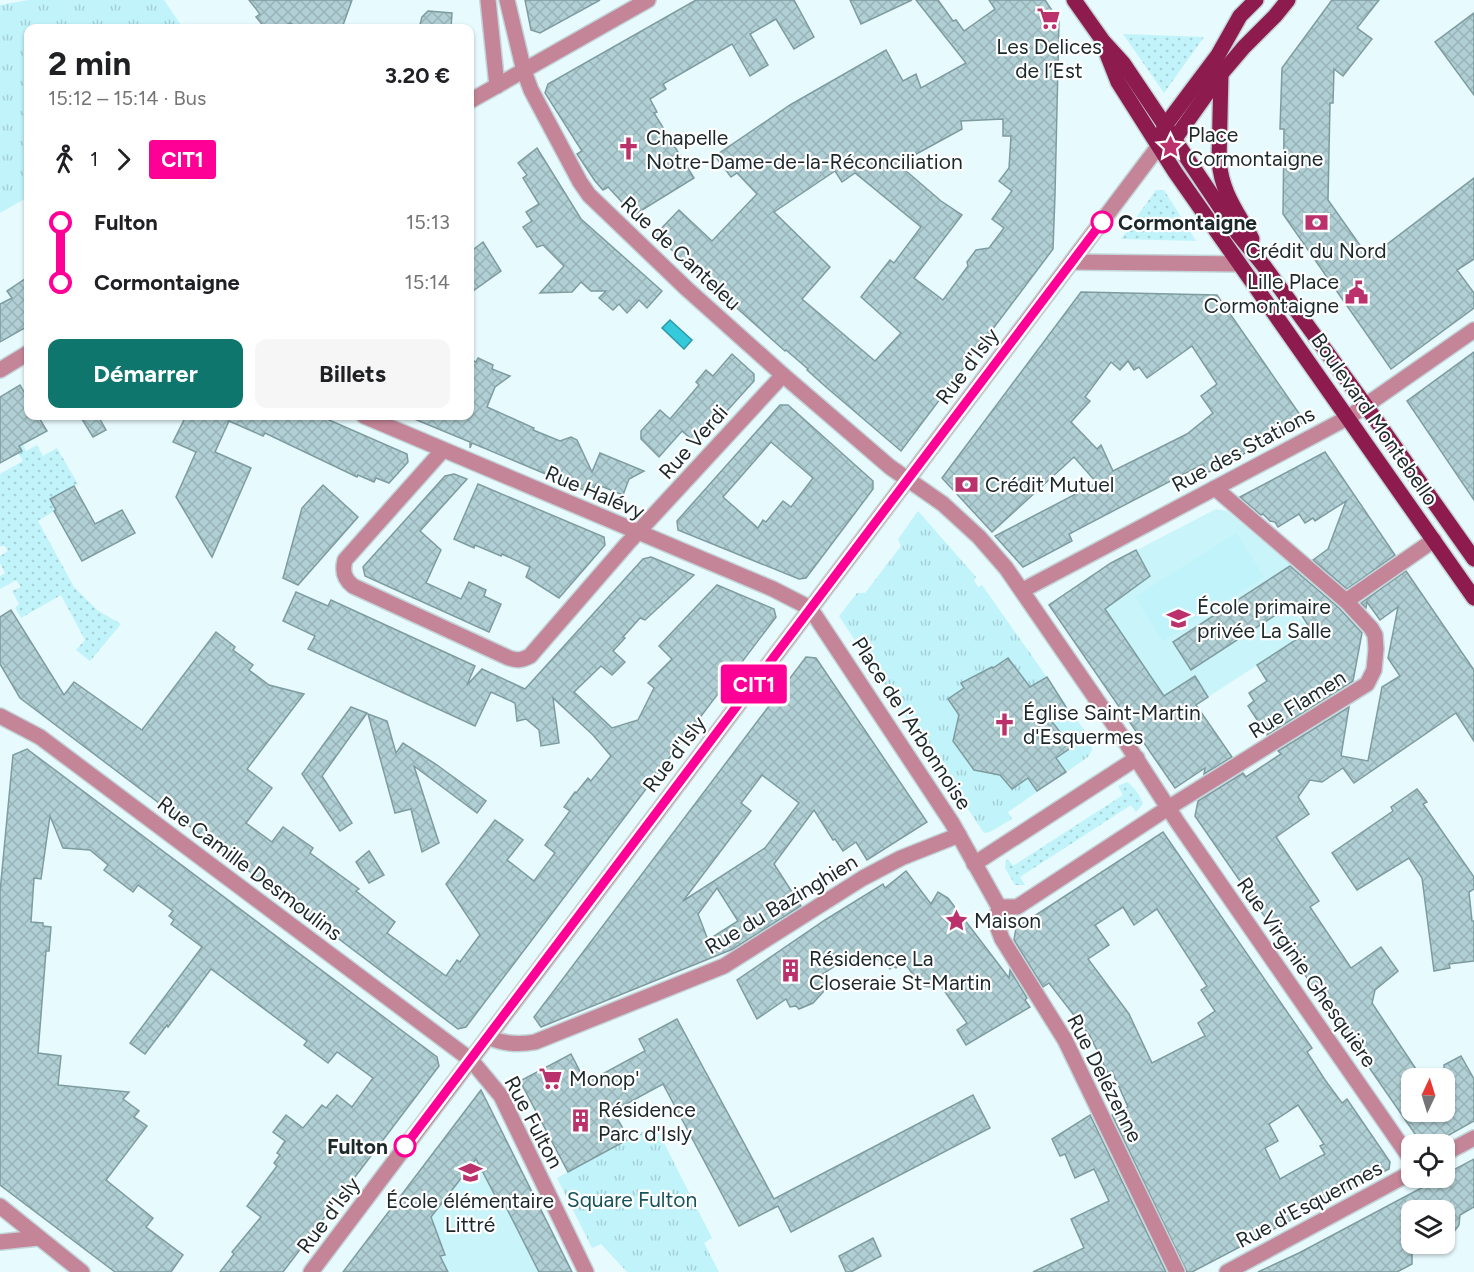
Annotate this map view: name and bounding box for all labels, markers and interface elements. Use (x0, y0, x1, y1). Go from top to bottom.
supermarket icon: Les Delices de l’Est (1036, 5, 1062, 31)
place label: Les Delices de l’Est (996, 34, 1102, 83)
text: 2 min (48, 44, 131, 83)
text: 3.20 € (385, 62, 450, 89)
text: 15:12 – 15:14 · Bus (48, 86, 206, 110)
place label: Place Cormontaigne (1188, 122, 1323, 171)
place label: Chapelle Notre-Dame-de-la-Réconciliation (646, 125, 963, 174)
place icon: Place Cormontaigne (1157, 133, 1183, 159)
church icon: Chapelle Notre-Dame-de-la-Réconciliation (615, 136, 641, 162)
icon: walk (48, 143, 81, 176)
icon: forward (107, 143, 140, 176)
text: 1 (90, 147, 98, 171)
text: CIT1 (161, 147, 204, 172)
street label: Rue de Canteleu (616, 191, 746, 315)
text: Fulton (94, 209, 158, 236)
bank icon: Crédit du Nord (1303, 209, 1329, 235)
text: 15:13 (406, 210, 450, 234)
place label: Cormontaigne (1118, 210, 1257, 235)
marker: Cormontaigne (1091, 211, 1113, 233)
place label: Crédit du Nord (1245, 238, 1387, 263)
text: Cormontaigne (94, 269, 240, 296)
place label: Lille Place Cormontaigne (1204, 269, 1339, 318)
text: 15:14 (405, 270, 450, 294)
public building icon: Lille Place Cormontaigne (1344, 280, 1370, 306)
street label: Rue d'Isly (930, 323, 1004, 409)
street label: Boulevard Montebello (1306, 328, 1444, 510)
button: Démarrer (48, 339, 243, 408)
button: Billets (255, 339, 450, 408)
street label: Rue Verdi (653, 400, 733, 484)
street label: Rue des Stations (1167, 401, 1319, 497)
street label: Rue Halévy (541, 460, 649, 524)
bank icon: Crédit Mutuel (954, 471, 980, 497)
place label: Crédit Mutuel (985, 472, 1114, 497)
place label: École primaire privée La Salle (1197, 594, 1331, 643)
school or university icon: École primaire privée La Salle (1166, 605, 1192, 631)
street label: Place de l'Arbonnoise (847, 632, 977, 814)
line badge: CIT1 (712, 664, 796, 704)
street label: Rue Flamen (1244, 664, 1350, 744)
text: CIT1 (733, 672, 775, 697)
place label: Église Saint-Martin d'Esquermes (1023, 700, 1201, 749)
street label: Rue d'Isly (637, 711, 711, 797)
church icon: Église Saint-Martin d'Esquermes (992, 711, 1018, 737)
street label: Rue Camille Desmoulins (153, 790, 347, 946)
street label: Rue du Bazinghien (700, 849, 862, 959)
street label: Rue Virginie Ghesquière (1232, 872, 1382, 1072)
place icon: Maison (943, 907, 969, 933)
place label: Maison (974, 908, 1041, 933)
place label: Résidence La Closeraie St-Martin (809, 946, 991, 995)
building icon: Résidence La Closeraie St-Martin (778, 957, 804, 983)
street label: Rue Delézenne (1062, 1010, 1148, 1146)
supermarket icon: Monop' (538, 1065, 564, 1091)
place label: Monop' (569, 1066, 639, 1091)
north arrow (1401, 1068, 1455, 1122)
map controls (1401, 1068, 1455, 1254)
street label: Rue Fulton (499, 1072, 569, 1172)
place label: Résidence Parc d'Isly (598, 1097, 696, 1146)
building icon: Résidence Parc d'Isly (567, 1108, 593, 1134)
place label: Fulton (327, 1134, 388, 1159)
button: locate (1401, 1134, 1455, 1188)
marker: Fulton (394, 1135, 416, 1157)
street label: Rue d'Esquermes (1232, 1155, 1386, 1253)
school or university icon: École élémentaire Littré (457, 1159, 483, 1185)
street label: Rue d'Isly (291, 1172, 365, 1258)
park label: Square Fulton (567, 1187, 697, 1212)
place label: École élémentaire Littré (386, 1188, 554, 1237)
button: layers (1401, 1200, 1455, 1254)

